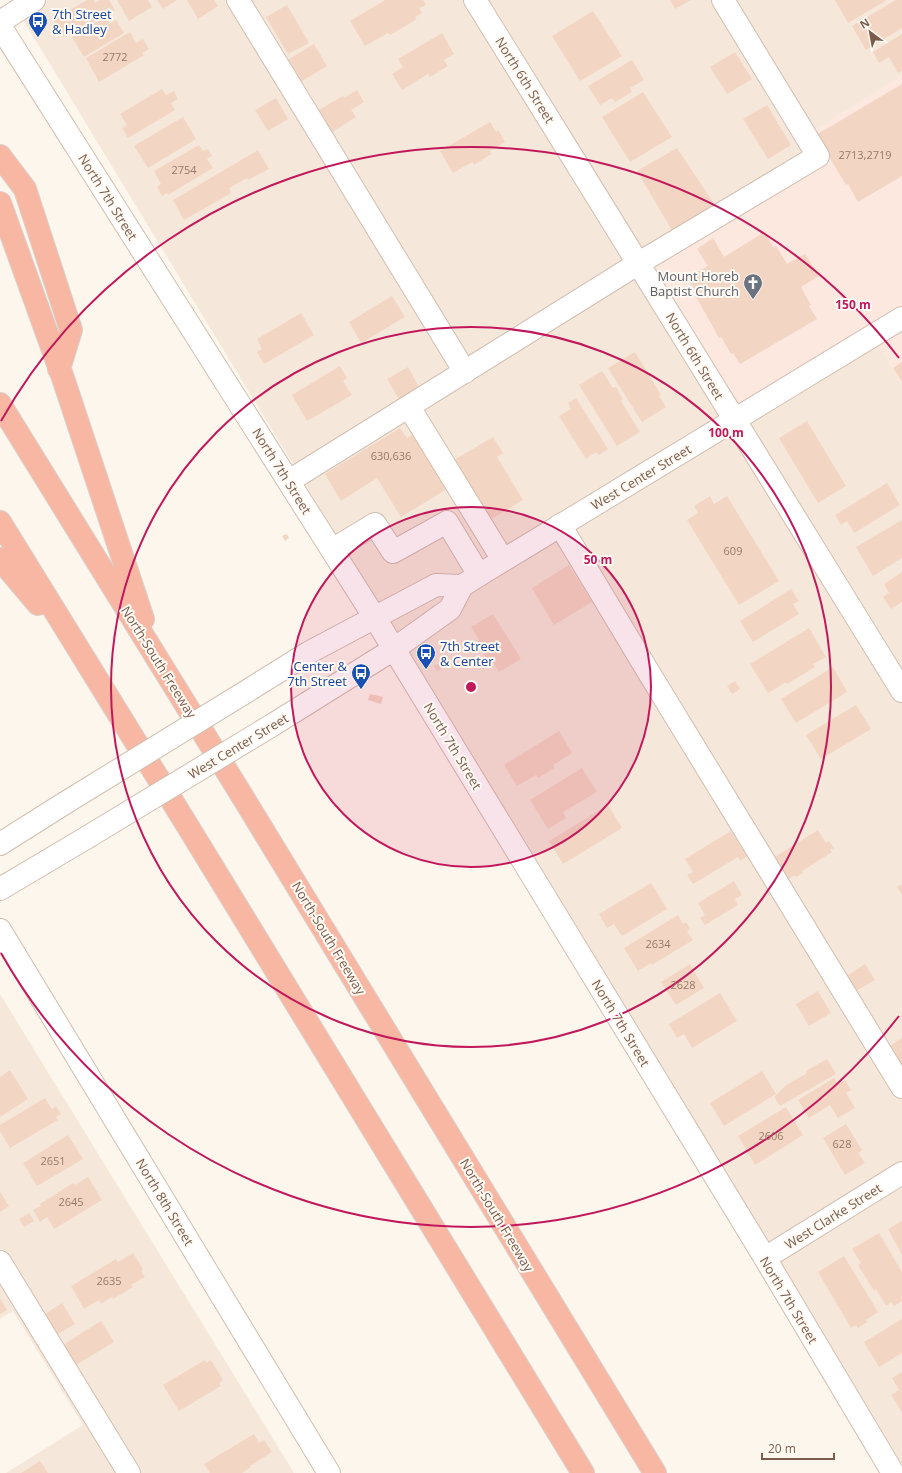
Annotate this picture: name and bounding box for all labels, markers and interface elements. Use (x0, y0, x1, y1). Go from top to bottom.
place label: 7th Street & Hadley (52, 5, 112, 38)
bus stop icon: 7th Street & Hadley (27, 10, 49, 38)
north arrow (850, 12, 890, 52)
text: N (857, 14, 872, 32)
street label: North 6th Street (491, 33, 559, 127)
house number: 2772 (102, 49, 128, 64)
house number: 2713,2719 (838, 147, 892, 162)
street label: North 7th Street (74, 150, 142, 244)
house number: 2754 (171, 162, 197, 177)
place label: Mount Horeb Baptist Church (650, 267, 739, 300)
church icon: Mount Horeb Baptist Church (742, 272, 764, 300)
text: 150 m (835, 296, 871, 313)
street label: North 6th Street (662, 309, 728, 403)
street label: North 7th Street (248, 424, 316, 518)
text: 100 m (708, 424, 744, 441)
street label: West Center Street (588, 440, 695, 514)
house number: 630,636 (371, 448, 411, 463)
house number: 609 (724, 543, 742, 558)
text: 50 m (584, 551, 612, 568)
street label: North-South Freeway (117, 603, 201, 722)
place label: 7th Street & Center (440, 637, 500, 670)
bus stop icon: 7th Street & Center (415, 642, 437, 670)
place label: Center & 7th Street (287, 657, 348, 690)
bus stop icon: Center & 7th Street (350, 662, 372, 690)
centre of rings (464, 680, 478, 694)
street label: North 7th Street (420, 699, 486, 793)
street label: West Center Street (185, 709, 292, 783)
street label: North-South Freeway (288, 878, 370, 998)
house number: 2634 (645, 936, 671, 951)
street label: North 7th Street (588, 976, 654, 1070)
house number: 2628 (670, 977, 696, 992)
house number: 2606 (758, 1128, 784, 1143)
house number: 628 (833, 1136, 851, 1151)
house number: 2651 (40, 1153, 66, 1168)
street label: North 8th Street (132, 1155, 198, 1249)
street label: North-South Freeway (456, 1155, 538, 1275)
street label: West Clarke Street (781, 1179, 885, 1253)
house number: 2645 (58, 1194, 84, 1209)
street label: North 7th Street (756, 1253, 822, 1347)
house number: 2635 (96, 1273, 122, 1288)
scale bar (762, 1435, 834, 1461)
text: 20 m (768, 1440, 796, 1457)

